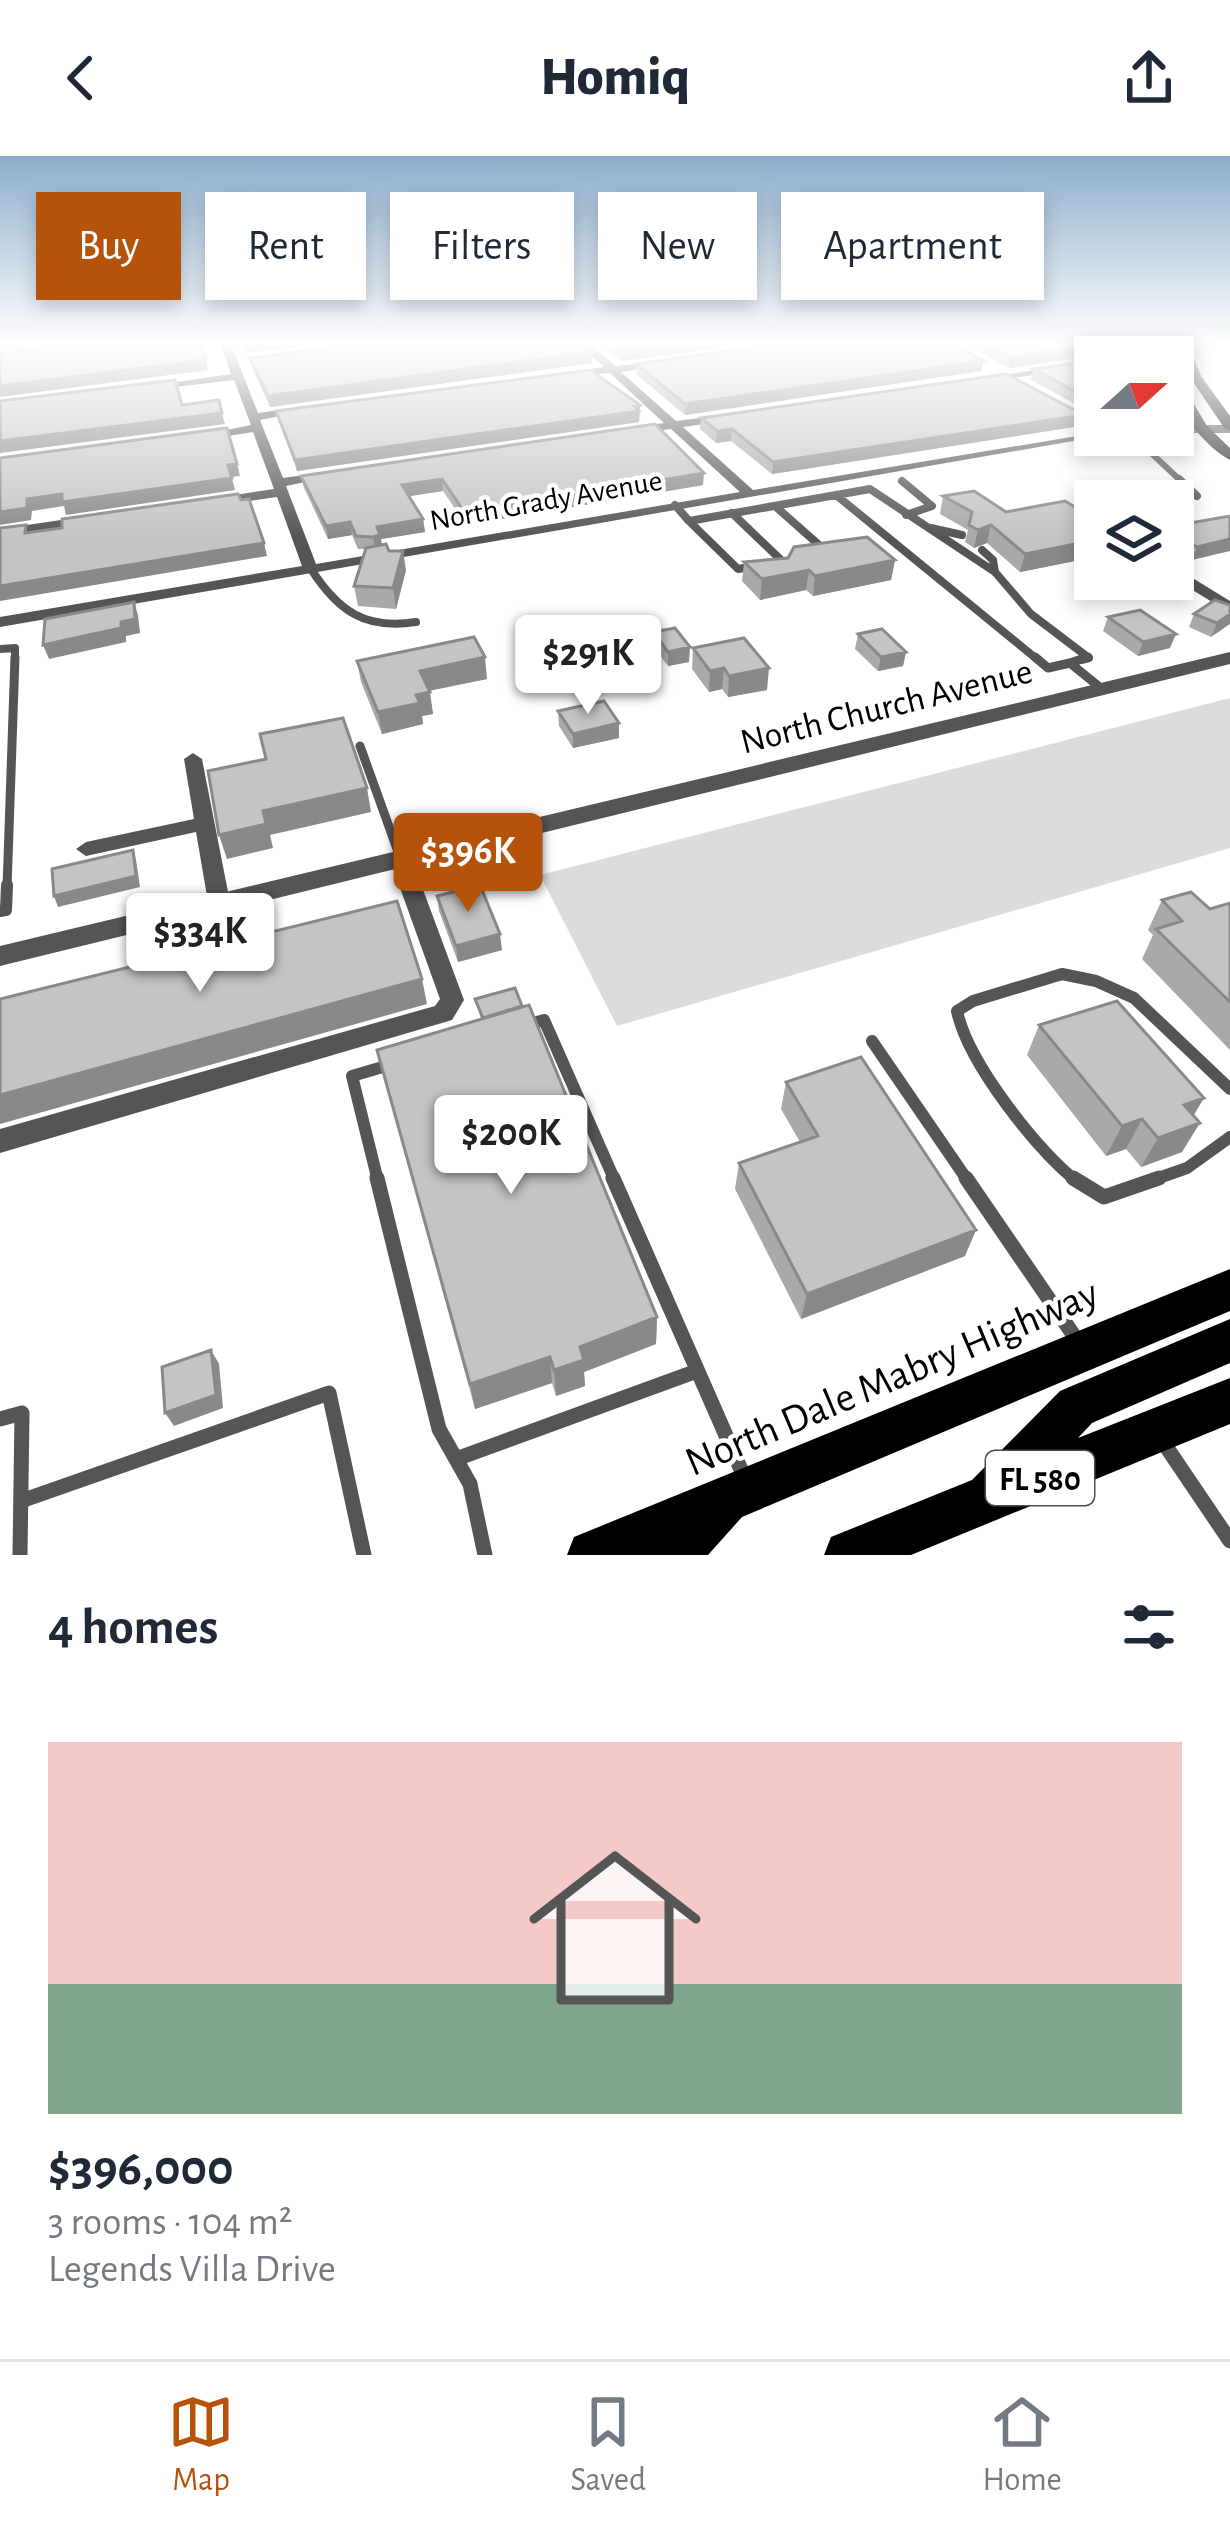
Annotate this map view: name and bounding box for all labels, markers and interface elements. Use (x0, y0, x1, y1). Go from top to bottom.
icon: back (48, 45, 114, 111)
icon: share (1116, 45, 1182, 111)
text: Homiq (540, 51, 690, 105)
chip: Buy (36, 192, 181, 300)
chip: Rent (205, 192, 366, 300)
chip: Filters (390, 192, 574, 300)
chip: New (598, 192, 757, 300)
chip: Apartment (781, 192, 1044, 300)
north arrow (1074, 336, 1194, 456)
map controls (1074, 336, 1194, 600)
street label: North Grady Avenue (428, 466, 665, 536)
button: layers (1074, 480, 1194, 600)
pin: $291K (504, 615, 672, 717)
text: $291K (542, 634, 634, 673)
street label: North Church Avenue (737, 653, 1036, 761)
pin: $396K (384, 813, 552, 915)
text: $396K (421, 832, 515, 871)
pin: $334K (116, 893, 284, 995)
text: $334K (153, 912, 247, 951)
pin: $200K (427, 1095, 595, 1197)
text: $200K (461, 1114, 561, 1153)
street label: North Dale Mabry Highway (679, 1272, 1104, 1484)
road number: FL 580 (986, 1451, 1094, 1505)
icon: filters (1116, 1594, 1182, 1660)
text: 4 homes (48, 1602, 218, 1653)
icon: home (507, 1820, 723, 2036)
text: $396,000 (48, 2143, 234, 2194)
text: 3 rooms · 104 m² (48, 2203, 292, 2242)
text: Legends Villa Drive (48, 2250, 336, 2289)
tab: Map (168, 2389, 234, 2501)
tab: Saved (571, 2389, 646, 2501)
tab: Home (982, 2389, 1062, 2501)

